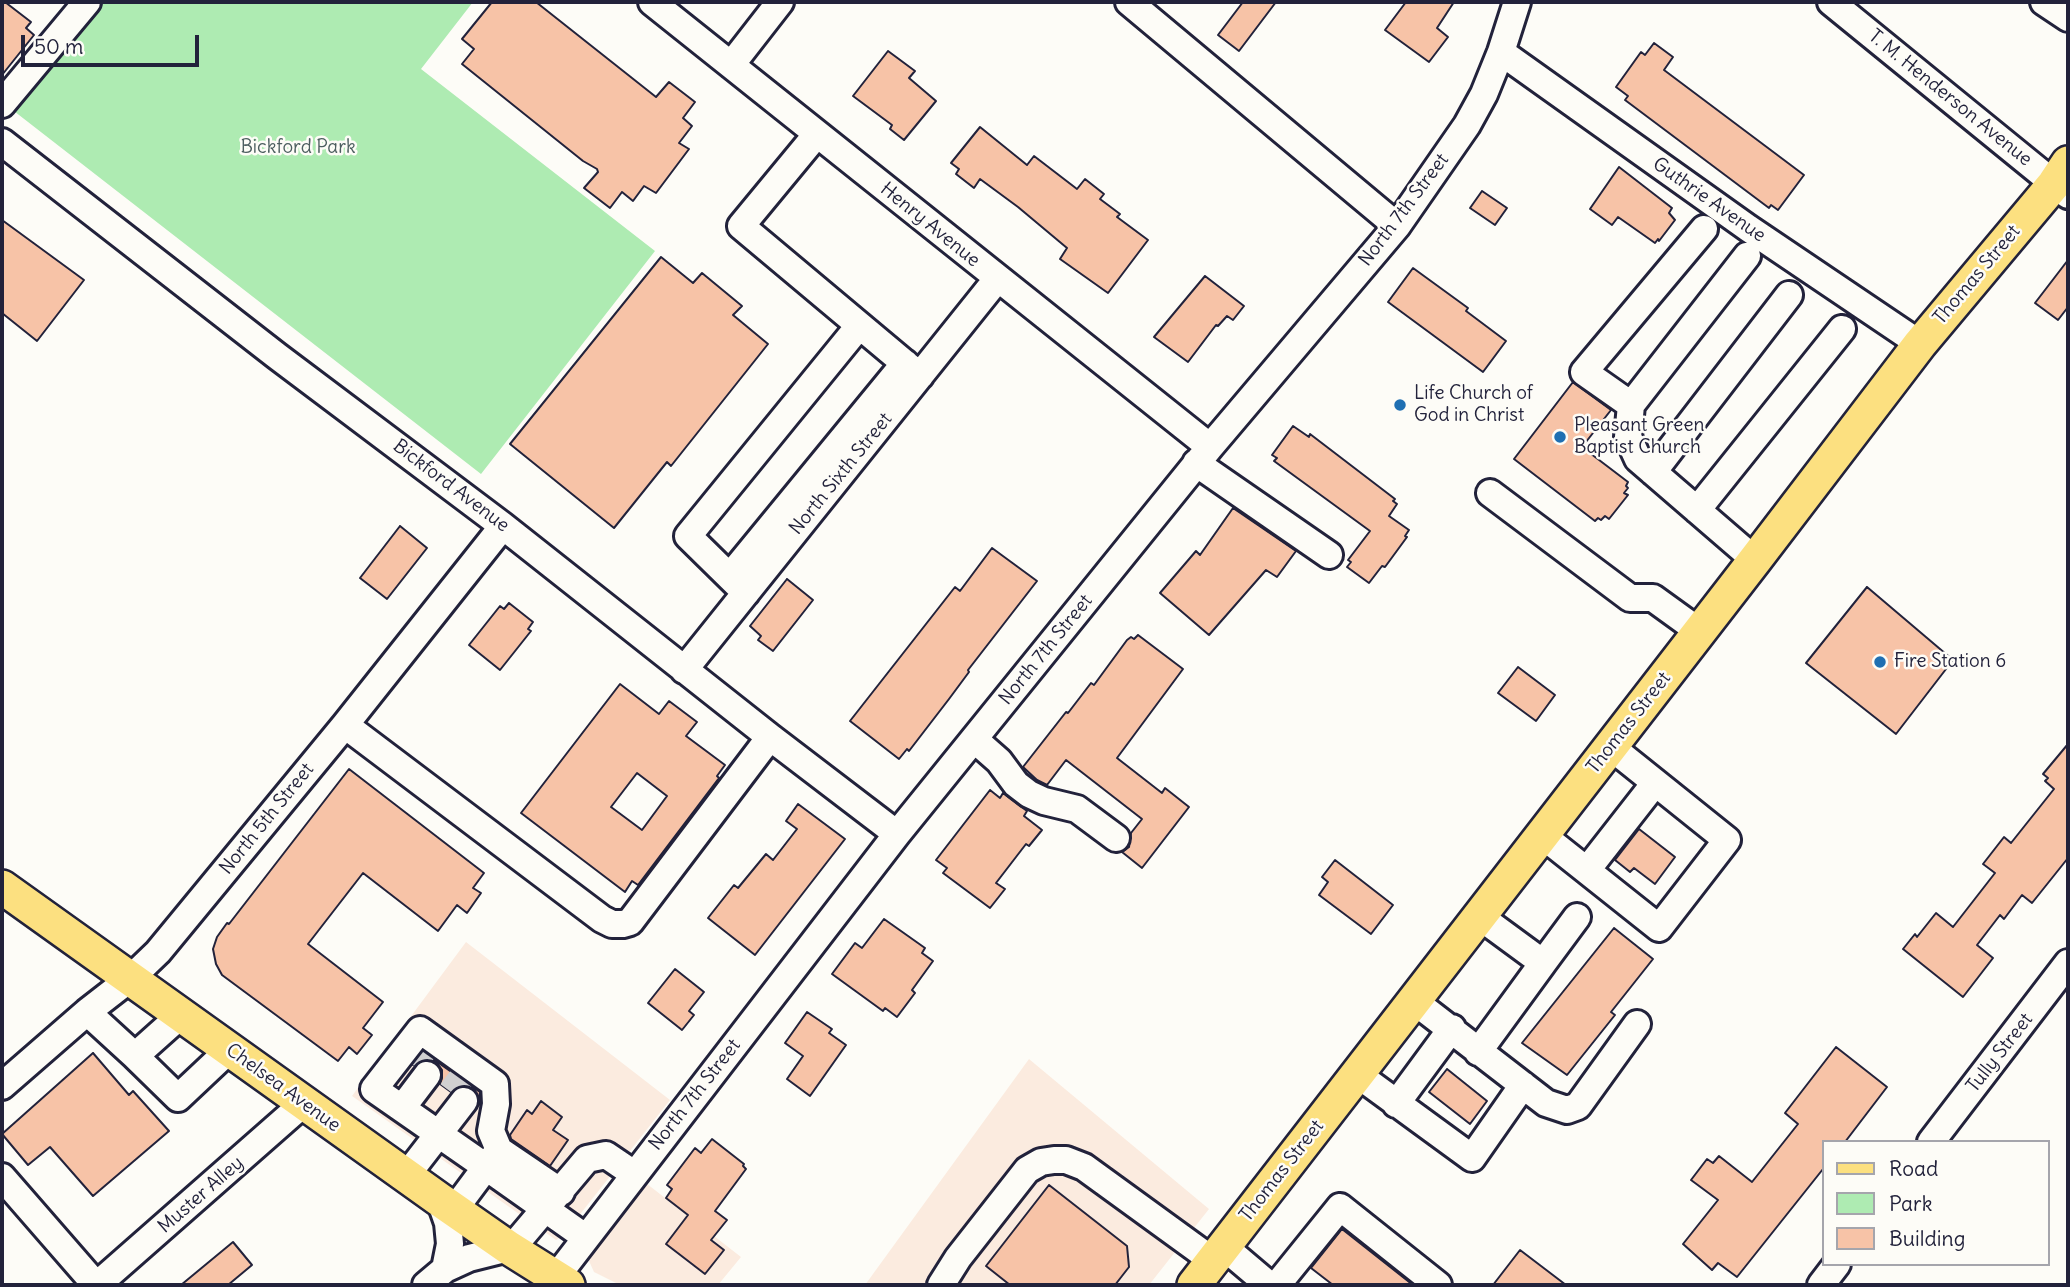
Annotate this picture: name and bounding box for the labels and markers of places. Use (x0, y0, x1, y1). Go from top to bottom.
place label: Life Church of God in Christ (1414, 383, 1533, 427)
marker: Life Church of God in Christ (1392, 397, 1408, 413)
place label: Pleasant Green Baptist Church (1574, 415, 1704, 459)
marker: Pleasant Green Baptist Church (1552, 429, 1568, 445)
place label: Fire Station 6 (1894, 651, 2006, 673)
marker: Fire Station 6 (1872, 654, 1888, 670)

